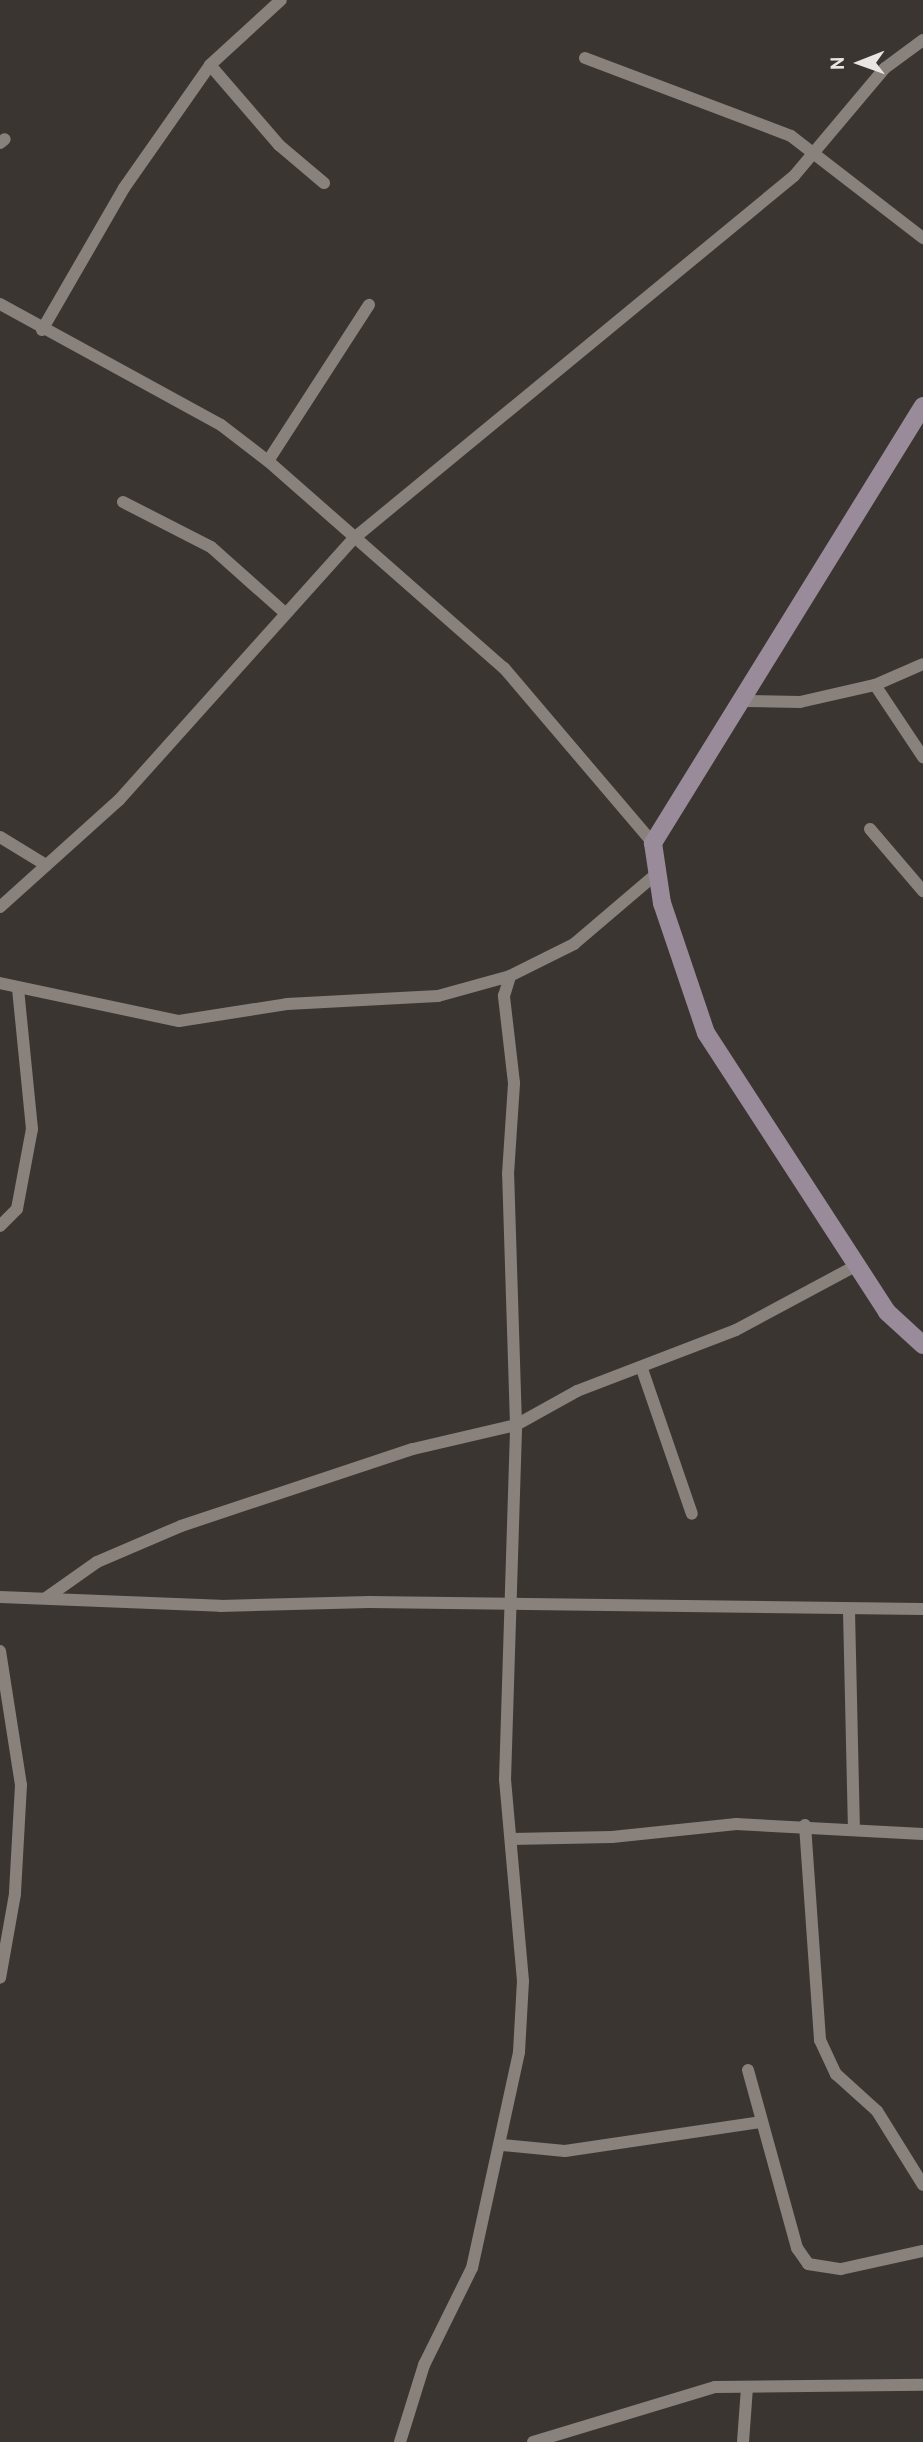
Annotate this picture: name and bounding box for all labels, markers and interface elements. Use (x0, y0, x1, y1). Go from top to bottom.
north arrow (825, 28, 895, 98)
text: N (827, 56, 851, 70)

